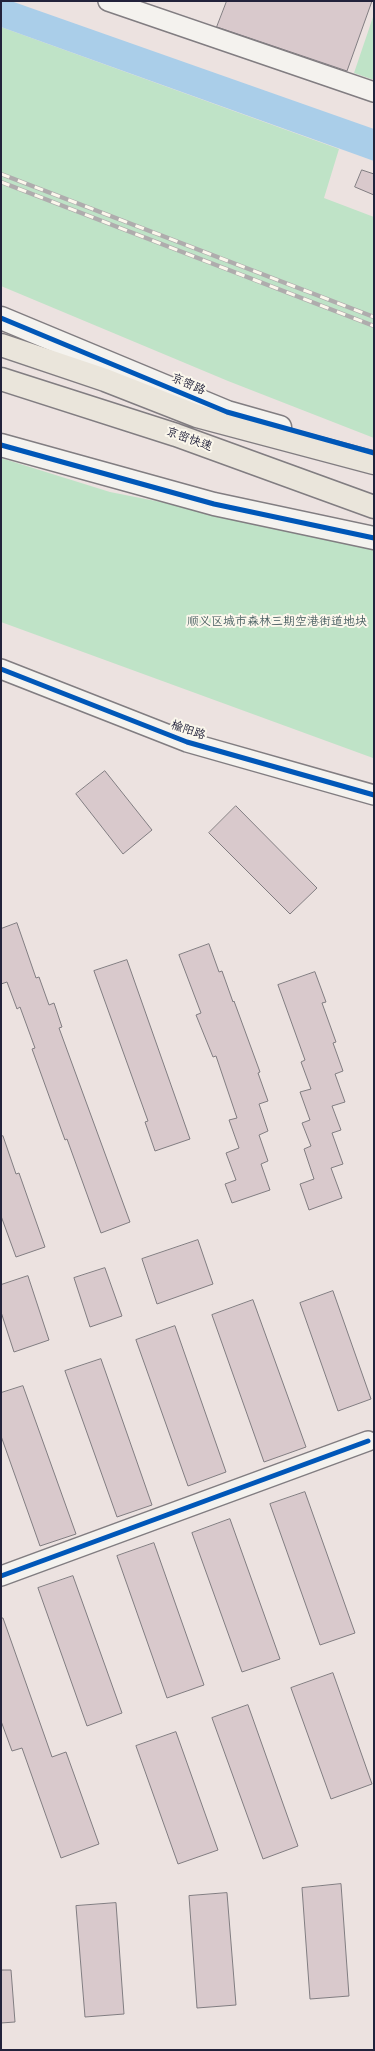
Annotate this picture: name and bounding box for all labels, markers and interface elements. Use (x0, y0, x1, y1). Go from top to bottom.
street label: 京密路 (169, 371, 207, 399)
street label: 京密快速 (164, 425, 214, 455)
park label: 顺义区城市森林三期空港街道地块 (187, 615, 367, 629)
street label: 榆阳路 (169, 718, 207, 744)

